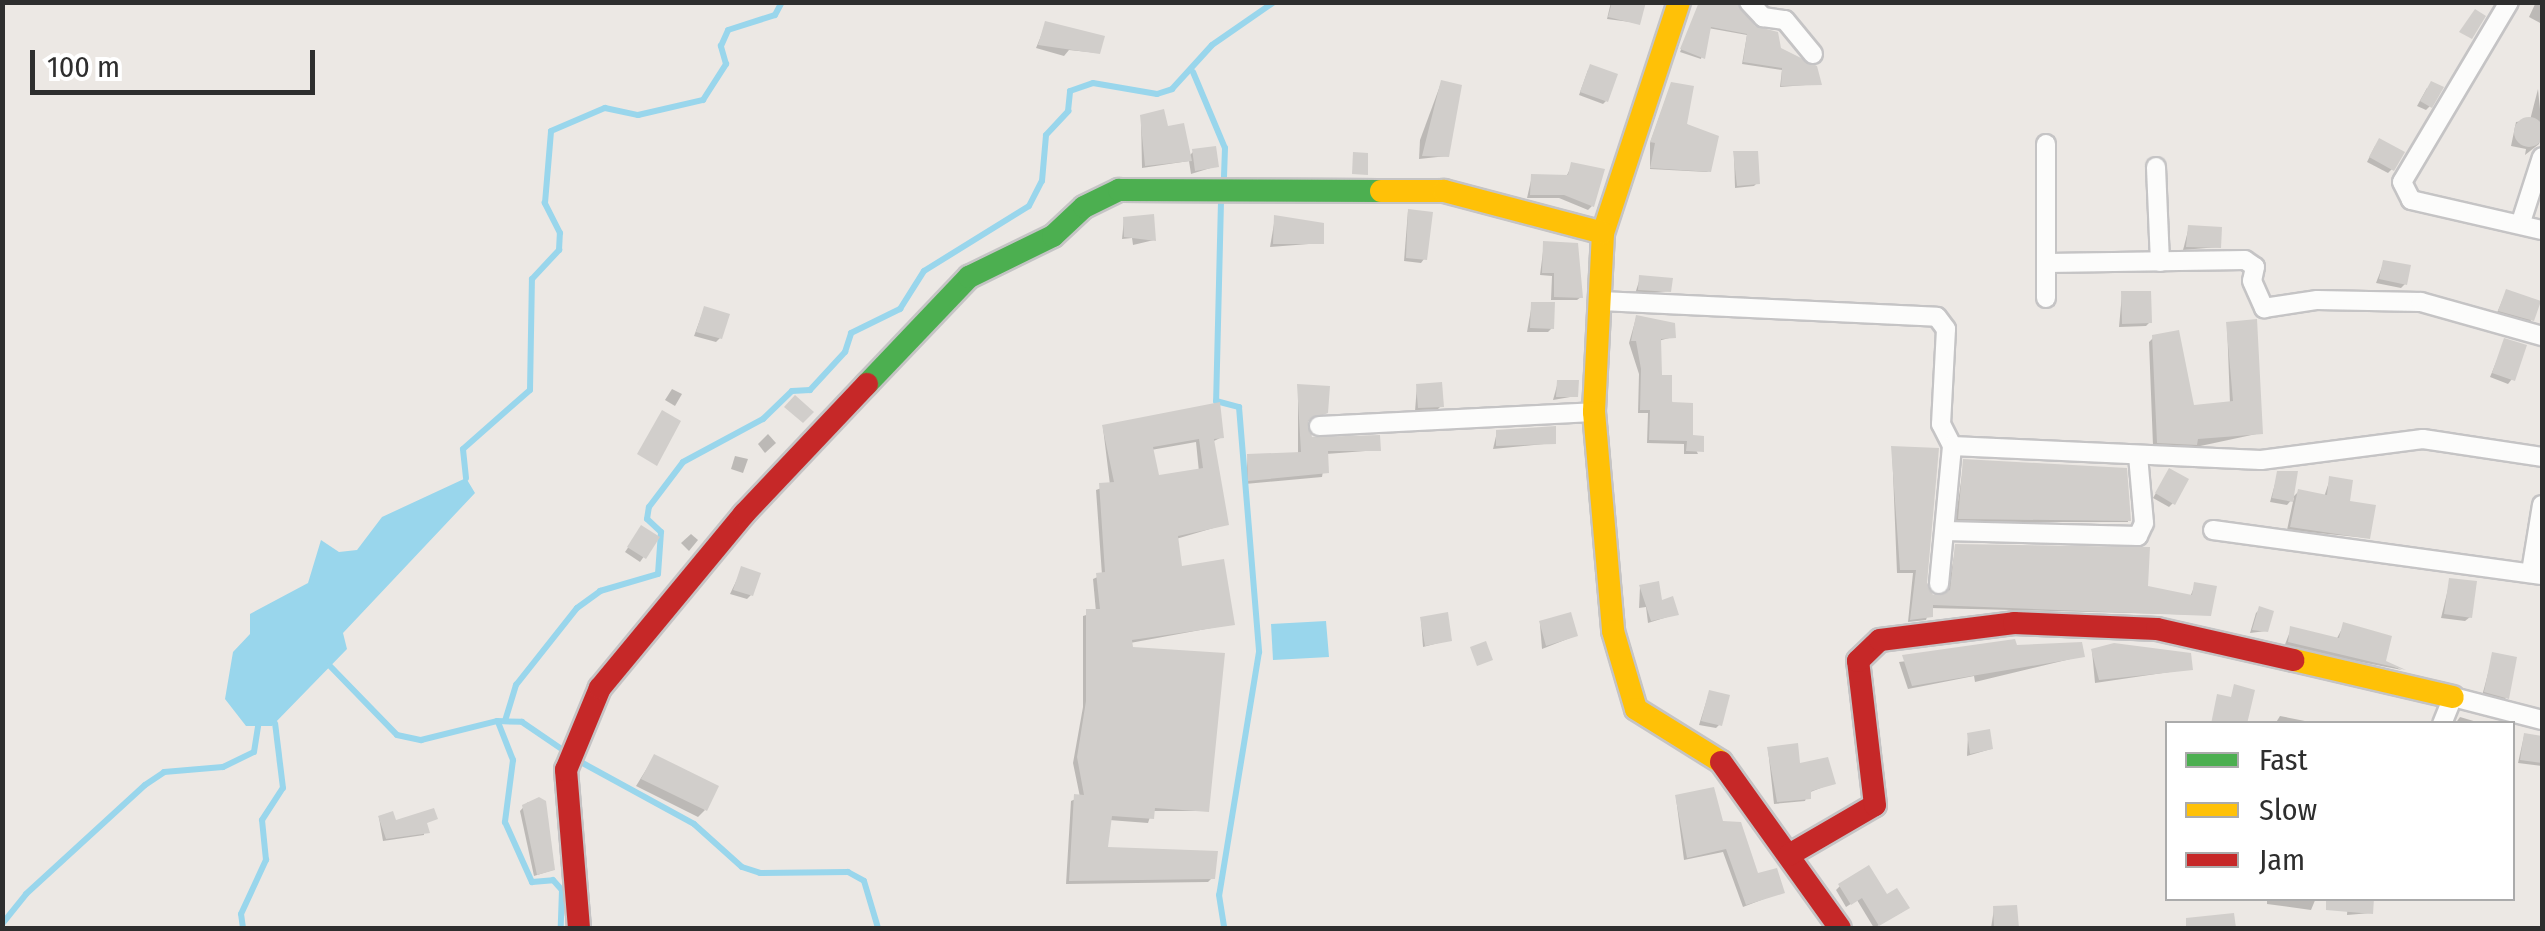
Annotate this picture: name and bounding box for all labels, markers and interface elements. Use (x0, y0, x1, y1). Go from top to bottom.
scale bar (35, 30, 320, 92)
text: 100 m (47, 49, 120, 85)
legend (2165, 721, 2515, 901)
text: Fast (2259, 742, 2307, 778)
text: Slow (2259, 792, 2317, 828)
text: Jam (2259, 842, 2305, 878)

